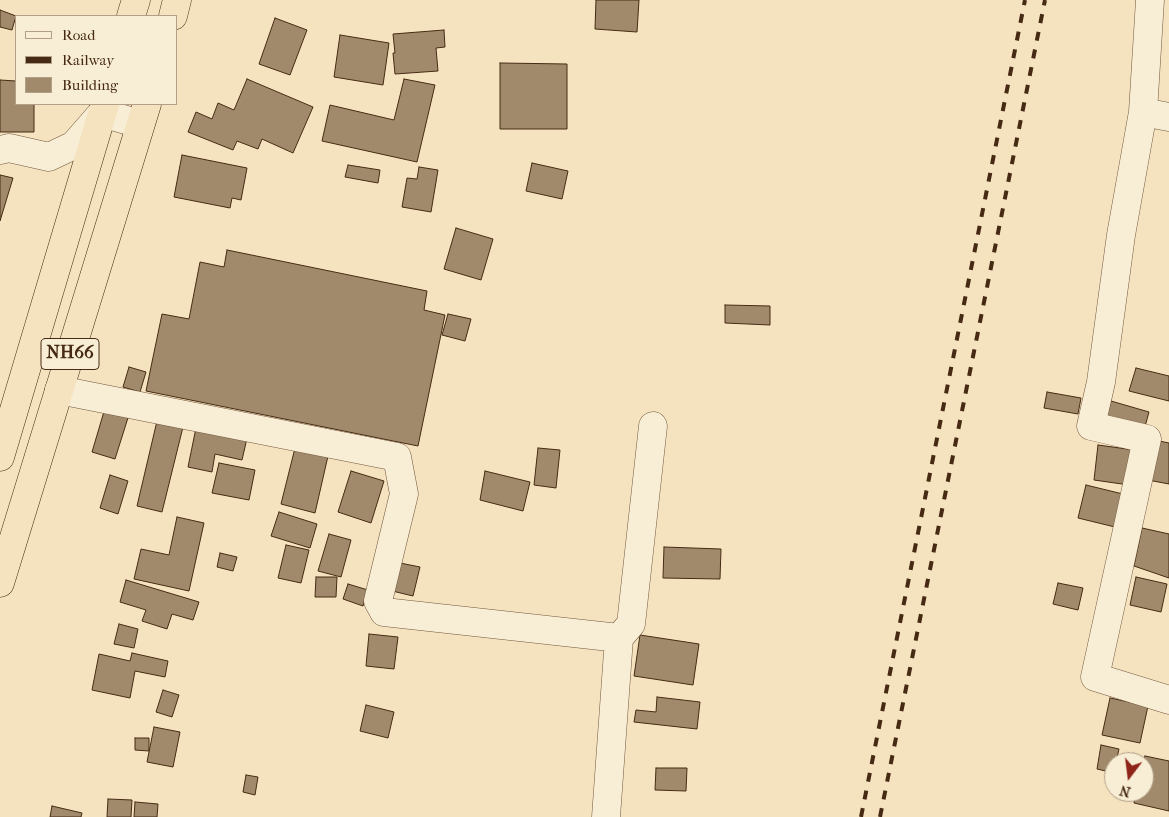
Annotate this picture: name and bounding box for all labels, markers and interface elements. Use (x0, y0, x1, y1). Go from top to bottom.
legend (15, 15, 178, 105)
text: Road (62, 26, 95, 44)
text: Railway (62, 51, 114, 69)
text: Building (62, 76, 118, 94)
road number: NH66 (41, 338, 99, 369)
north arrow (1104, 752, 1154, 802)
text: N (1118, 781, 1133, 801)

